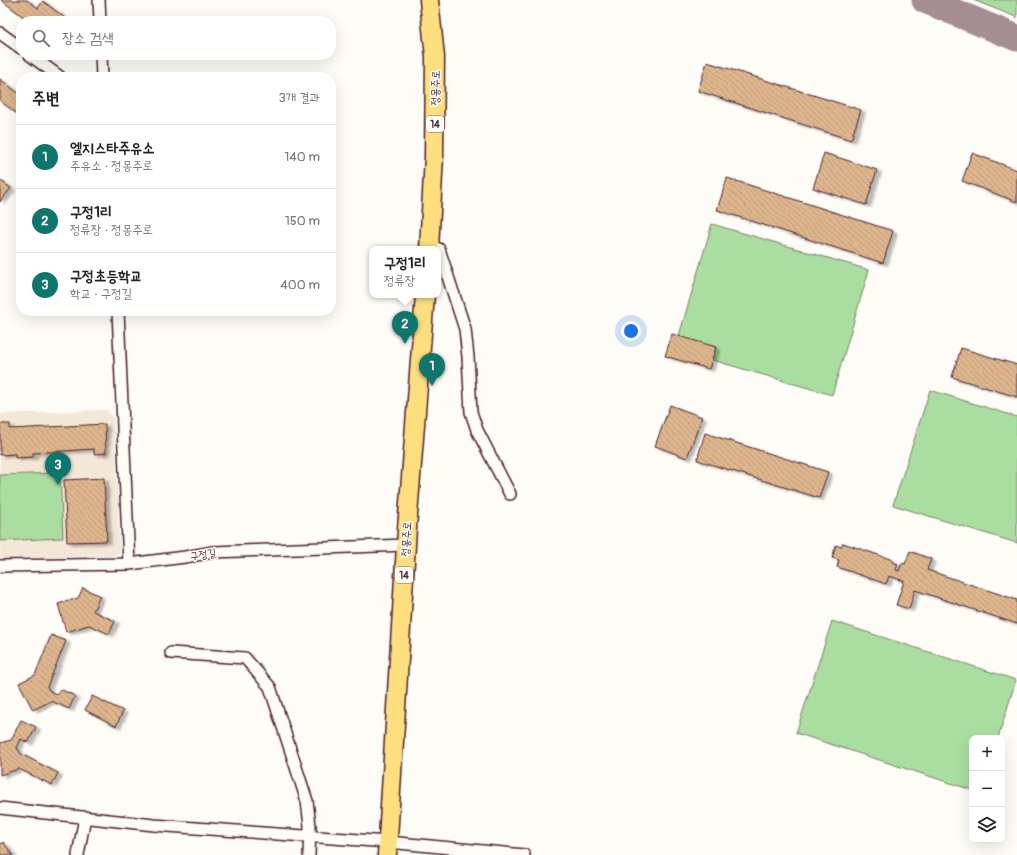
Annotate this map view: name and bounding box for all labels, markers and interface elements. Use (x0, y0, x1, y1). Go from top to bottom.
search box (16, 16, 336, 60)
icon: search (30, 27, 52, 49)
text: 장소 검색 (62, 29, 114, 48)
street label: 정몽주로 (429, 70, 442, 106)
text: 주변 (32, 88, 59, 109)
text: 3개 결과 (279, 90, 320, 106)
road number: 14 (426, 116, 444, 132)
text: 엘지스타주유소 (70, 139, 155, 158)
text: 1 (42, 149, 48, 165)
text: 140 m (284, 149, 320, 165)
text: 주유소 · 정몽주로 (70, 158, 153, 174)
text: 구정1리 (70, 203, 112, 222)
text: 2 (41, 213, 49, 229)
text: 150 m (285, 213, 320, 229)
text: 정류장 · 정몽주로 (70, 222, 153, 238)
popup (369, 246, 441, 298)
text: 구정1리 (384, 254, 426, 273)
text: 구정초등학교 (70, 267, 142, 286)
text: 정류장 (384, 273, 415, 289)
text: 3 (41, 277, 49, 293)
text: 400 m (280, 277, 320, 293)
text: 학교 · 구정길 (70, 286, 132, 302)
pin: 2 (392, 311, 418, 344)
your location (621, 321, 641, 341)
pin: 1 (419, 353, 445, 386)
pin: 3 (45, 452, 71, 485)
street label: 정몽주로 (399, 521, 414, 557)
street label: 구정길 (189, 546, 217, 563)
road number: 14 (395, 567, 413, 583)
map controls (969, 735, 1005, 843)
button: + (969, 735, 1005, 771)
button: − (969, 771, 1005, 807)
button: layers (969, 807, 1005, 843)

